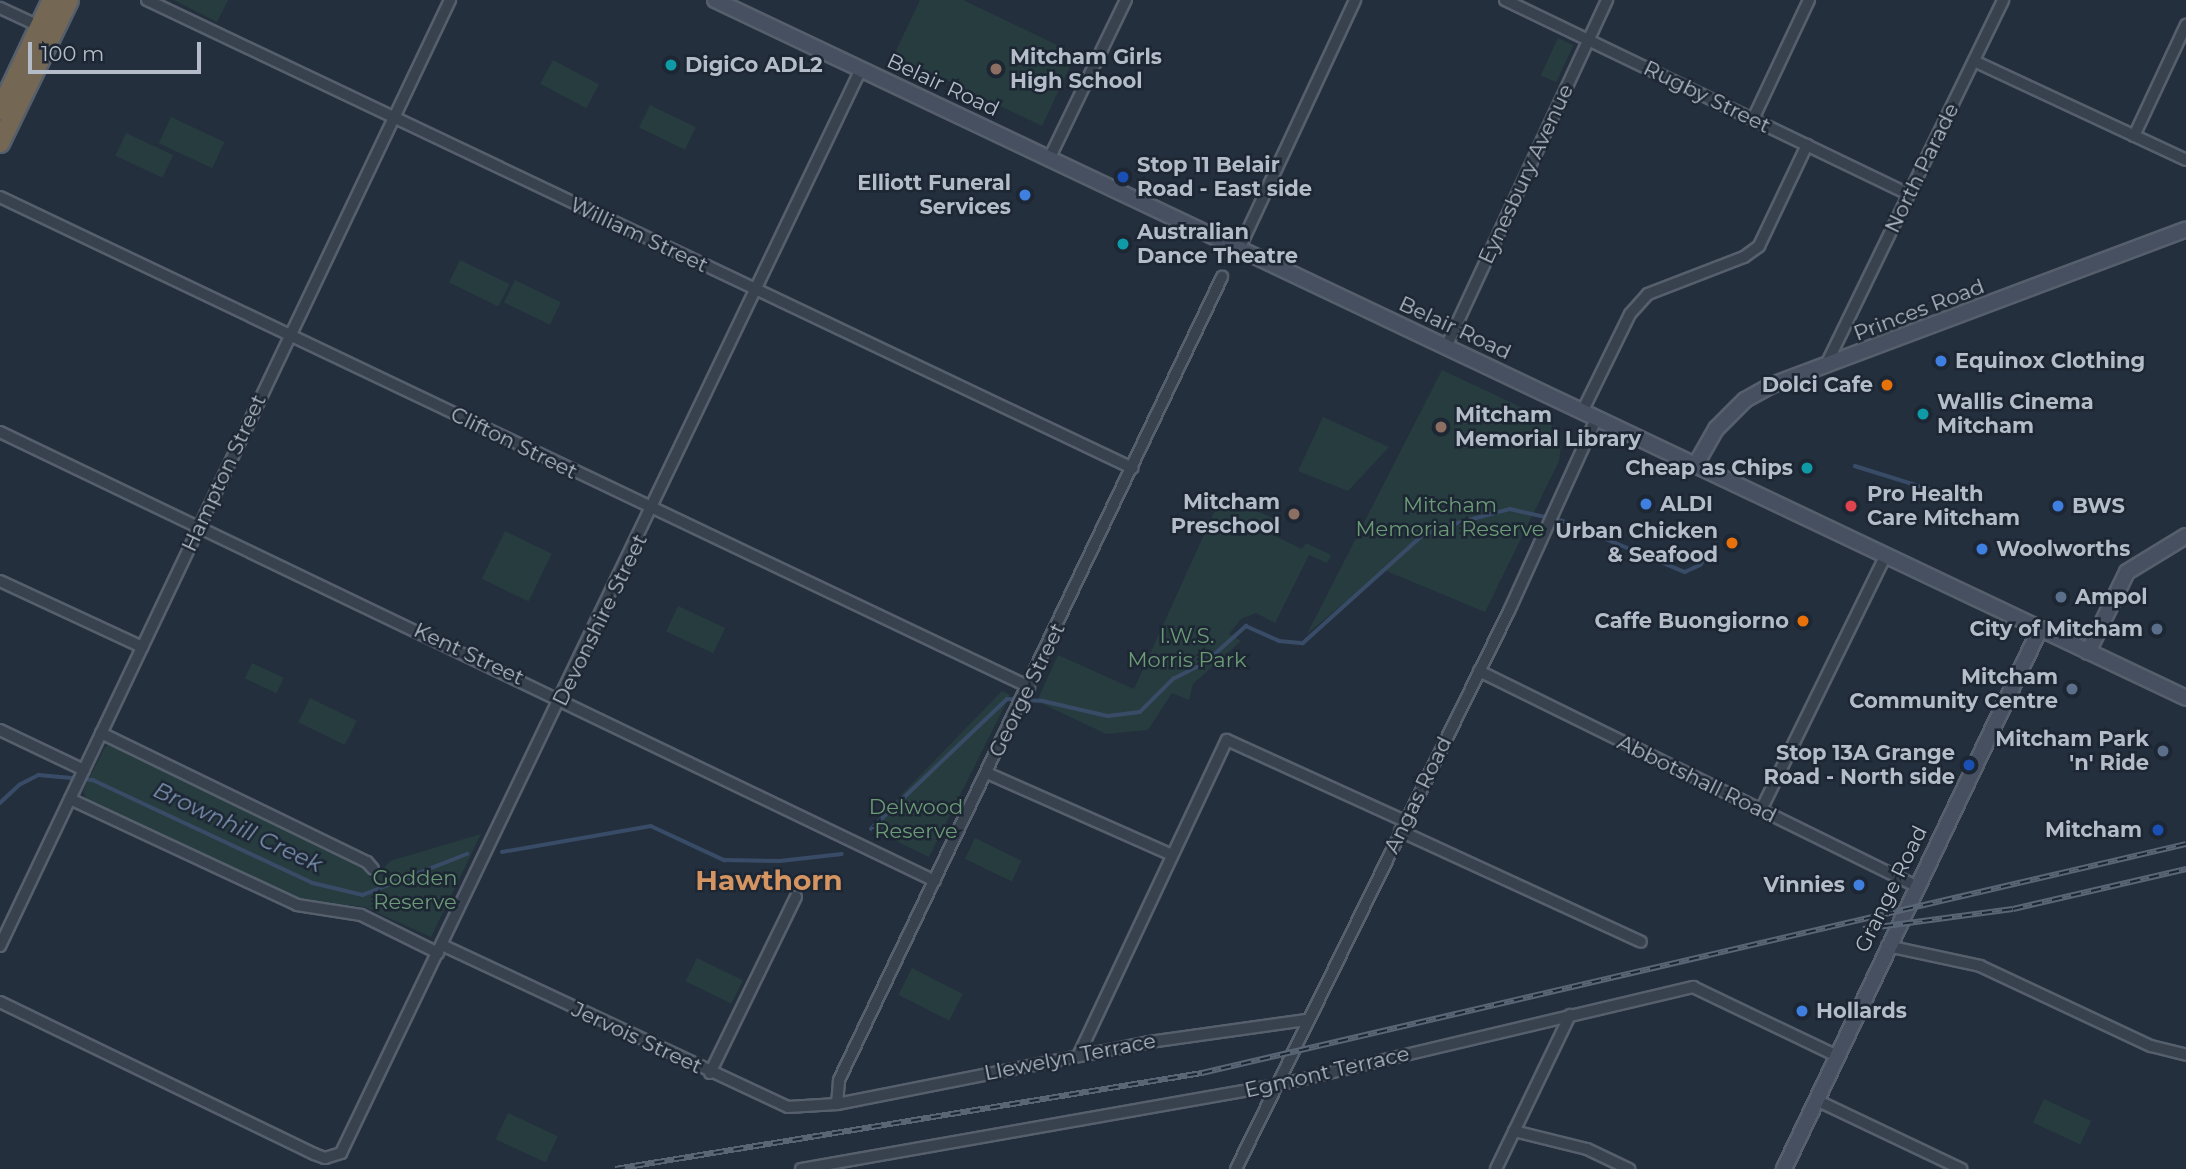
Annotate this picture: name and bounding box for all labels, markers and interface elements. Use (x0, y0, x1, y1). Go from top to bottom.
scale bar (32, 28, 205, 72)
text: 100 m (41, 41, 104, 66)
place label: Mitcham Girls High School (1010, 44, 1162, 94)
street label: Belair Road (883, 48, 1003, 122)
place label: DigiCo ADL2 (685, 52, 823, 78)
street label: Rugby Street (1639, 55, 1775, 139)
marker: DigiCo ADL2 (663, 57, 679, 73)
marker: Mitcham Girls High School (988, 61, 1004, 77)
street label: Eynesbury Avenue (1473, 80, 1579, 268)
street label: North Parade (1880, 99, 1964, 237)
place label: Stop 11 Belair Road - East side (1137, 152, 1312, 202)
marker: Stop 11 Belair Road - East side (1115, 169, 1131, 185)
place label: Elliott Funeral Services (857, 170, 1011, 220)
marker: Elliott Funeral Services (1017, 187, 1033, 203)
street label: William Street (566, 192, 712, 278)
place label: Australian Dance Theatre (1137, 219, 1298, 269)
marker: Australian Dance Theatre (1115, 236, 1131, 252)
street label: Princes Road (1850, 274, 1988, 346)
street label: Belair Road (1395, 291, 1515, 365)
place label: Equinox Clothing (1955, 348, 2145, 374)
marker: Equinox Clothing (1933, 353, 1949, 369)
place label: Dolci Cafe (1762, 372, 1873, 398)
marker: Dolci Cafe (1879, 377, 1895, 393)
place label: Wallis Cinema Mitcham (1937, 389, 2094, 439)
street label: Hampton Street (177, 390, 271, 556)
street label: Clifton Street (447, 401, 581, 485)
place label: Mitcham Memorial Library (1455, 402, 1641, 452)
marker: Wallis Cinema Mitcham (1915, 406, 1931, 422)
marker: Mitcham Memorial Library (1433, 419, 1449, 435)
place label: Cheap as Chips (1625, 455, 1793, 481)
marker: Cheap as Chips (1799, 460, 1815, 476)
place label: Pro Health Care Mitcham (1867, 481, 2020, 531)
place label: Mitcham Preschool (1171, 489, 1280, 539)
place label: ALDI (1660, 491, 1713, 517)
park label: Mitcham Memorial Reserve (1356, 492, 1544, 542)
place label: BWS (2072, 493, 2125, 519)
marker: ALDI (1638, 496, 1654, 512)
marker: Pro Health Care Mitcham (1841, 496, 1861, 516)
marker: BWS (2050, 498, 2066, 514)
marker: Mitcham Preschool (1286, 506, 1302, 522)
place label: Urban Chicken & Seafood (1555, 518, 1718, 568)
street label: Devonshire Street (547, 530, 653, 710)
marker: Urban Chicken & Seafood (1724, 535, 1740, 551)
place label: Woolworths (1996, 536, 2130, 562)
marker: Woolworths (1974, 541, 1990, 557)
place label: Ampol (2075, 584, 2148, 610)
marker: Ampol (2053, 589, 2069, 605)
place label: Caffe Buongiorno (1595, 608, 1789, 634)
marker: Caffe Buongiorno (1795, 613, 1811, 629)
place label: City of Mitcham (1970, 616, 2143, 642)
street label: Kent Street (410, 617, 528, 691)
street label: George Street (984, 619, 1070, 761)
marker: City of Mitcham (2149, 621, 2165, 637)
park label: I.W.S. Morris Park (1127, 623, 1247, 673)
place label: Mitcham Community Centre (1849, 664, 2058, 714)
marker: Mitcham Community Centre (2064, 681, 2080, 697)
place label: Mitcham Park 'n' Ride (1995, 726, 2149, 776)
street label: Abbotshall Road (1613, 730, 1781, 828)
street label: Angas Road (1379, 733, 1457, 857)
place label: Stop 13A Grange Road - North side (1764, 740, 1955, 790)
marker: Mitcham Park 'n' Ride (2155, 743, 2171, 759)
marker: Stop 13A Grange Road - North side (1961, 757, 1977, 773)
water label: Brownhill Creek (149, 776, 327, 878)
park label: Delwood Reserve (869, 794, 963, 844)
place label: Mitcham (2045, 817, 2142, 843)
marker: Mitcham (2148, 820, 2168, 840)
street label: Grange Road (1849, 822, 1933, 956)
district label: Hawthorn (695, 863, 843, 897)
park label: Godden Reserve (373, 865, 457, 915)
place label: Vinnies (1763, 872, 1845, 898)
marker: Vinnies (1851, 877, 1867, 893)
street label: Jervois Street (568, 997, 706, 1079)
place label: Hollards (1816, 998, 1907, 1024)
marker: Hollards (1794, 1003, 1810, 1019)
street label: Llewelyn Terrace (982, 1028, 1158, 1086)
street label: Egmont Terrace (1242, 1041, 1412, 1103)

